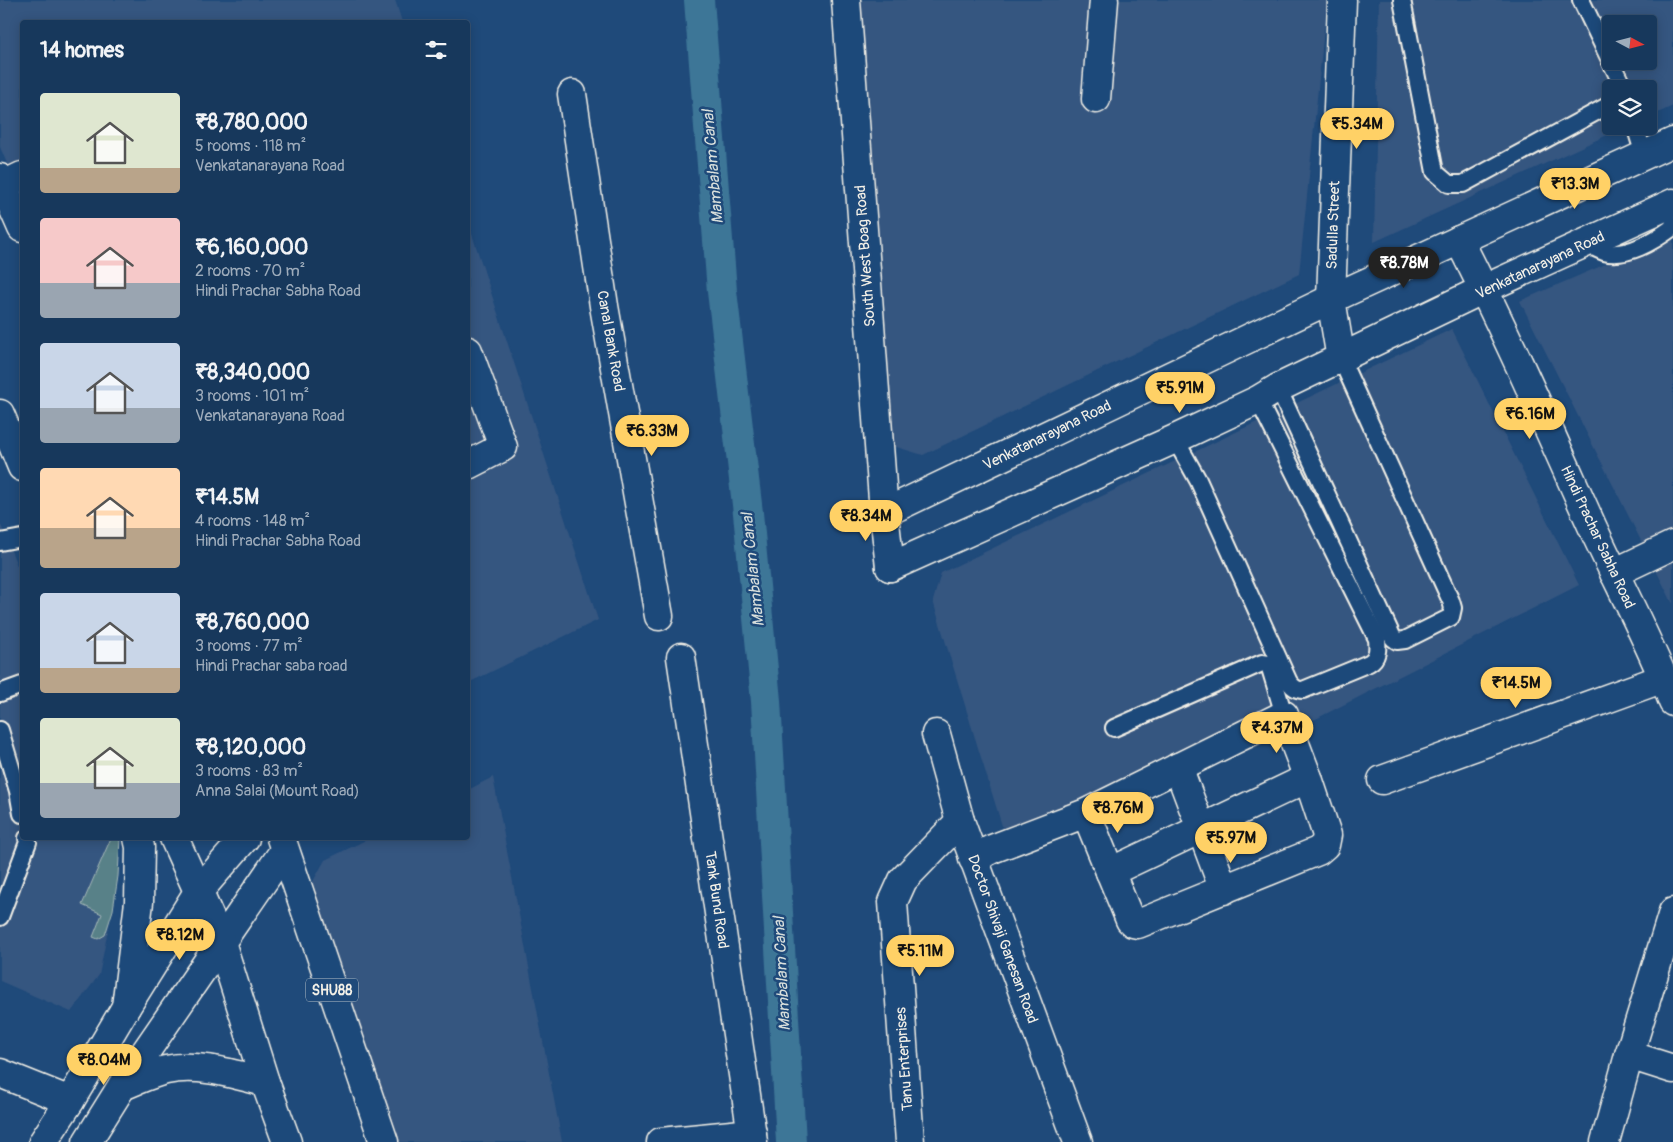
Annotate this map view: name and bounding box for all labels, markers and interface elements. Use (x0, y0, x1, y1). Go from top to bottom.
north arrow (1602, 15, 1658, 70)
map controls (1602, 15, 1657, 135)
icon: filters (422, 36, 450, 64)
text: 14 homes (40, 37, 124, 64)
button: layers (1602, 80, 1657, 135)
water label: Mambalam Canal (698, 107, 728, 225)
pin: ₹5.34M (1316, 108, 1398, 150)
text: ₹8,780,000 (195, 109, 308, 136)
icon: home (80, 113, 140, 173)
text: ₹5.34M (1331, 114, 1383, 134)
text: 5 rooms · 118 m² (195, 136, 306, 156)
text: Venkatanarayana Road (195, 156, 345, 176)
pin: ₹13.3M (1534, 168, 1616, 210)
text: ₹13.3M (1551, 174, 1599, 194)
street label: Sadulla Street (1322, 179, 1345, 270)
street label: South West Boag Road (851, 184, 880, 328)
street label: Venkatanarayana Road (1473, 227, 1608, 304)
text: ₹6,160,000 (195, 234, 308, 261)
icon: home (80, 238, 140, 298)
pin: ₹8.78M (1363, 246, 1445, 289)
text: ₹8.78M (1379, 253, 1429, 273)
text: 2 rooms · 70 m² (195, 261, 305, 281)
text: Hindi Prachar Sabha Road (195, 281, 361, 301)
street label: Canal Bank Road (592, 289, 629, 393)
text: ₹8,340,000 (195, 359, 310, 386)
icon: home (80, 363, 140, 423)
pin: ₹5.91M (1139, 372, 1221, 414)
text: ₹5.91M (1156, 378, 1204, 398)
text: 3 rooms · 101 m² (195, 386, 309, 406)
street label: Venkatanarayana Road (980, 396, 1114, 475)
pin: ₹6.16M (1489, 398, 1571, 440)
text: ₹6.16M (1505, 404, 1555, 424)
text: Venkatanarayana Road (195, 406, 345, 426)
pin: ₹6.33M (611, 414, 693, 457)
text: ₹6.33M (626, 421, 678, 441)
street label: Hindi Prachar Sabha Road (1556, 463, 1639, 612)
text: ₹14.5M (195, 484, 259, 511)
icon: home (80, 488, 140, 548)
pin: ₹8.34M (825, 500, 907, 542)
text: ₹8.34M (841, 506, 891, 526)
water label: Mambalam Canal (737, 510, 769, 628)
text: 4 rooms · 148 m² (195, 511, 310, 531)
text: Hindi Prachar Sabha Road (195, 531, 361, 551)
text: ₹8,760,000 (195, 609, 310, 636)
icon: home (80, 613, 140, 673)
text: 3 rooms · 77 m² (195, 636, 303, 656)
text: Hindi Prachar saba road (195, 656, 348, 676)
pin: ₹14.5M (1475, 666, 1557, 709)
text: ₹14.5M (1492, 673, 1540, 693)
pin: ₹4.37M (1236, 712, 1318, 754)
text: ₹4.37M (1251, 718, 1303, 738)
text: ₹8,120,000 (195, 734, 306, 761)
icon: home (80, 738, 140, 798)
text: 3 rooms · 83 m² (195, 761, 303, 781)
text: Anna Salai (Mount Road) (195, 781, 360, 801)
pin: ₹8.76M (1077, 792, 1159, 834)
text: ₹8.76M (1093, 798, 1143, 818)
pin: ₹5.97M (1190, 822, 1272, 864)
text: ₹5.97M (1206, 828, 1256, 848)
street label: Tank Bund Road (700, 850, 733, 950)
street label: Doctor Shivaji Ganesan Road (963, 852, 1042, 1026)
water label: Mambalam Canal (769, 914, 795, 1032)
pin: ₹8.12M (139, 918, 221, 961)
text: ₹8.12M (156, 925, 204, 945)
pin: ₹5.11M (879, 934, 961, 977)
text: ₹5.11M (897, 941, 943, 961)
road number: SHU88 (306, 978, 358, 1002)
street label: Tanu Enterprises (891, 1006, 918, 1112)
pin: ₹8.04M (63, 1044, 145, 1086)
text: ₹8.04M (78, 1050, 130, 1070)

